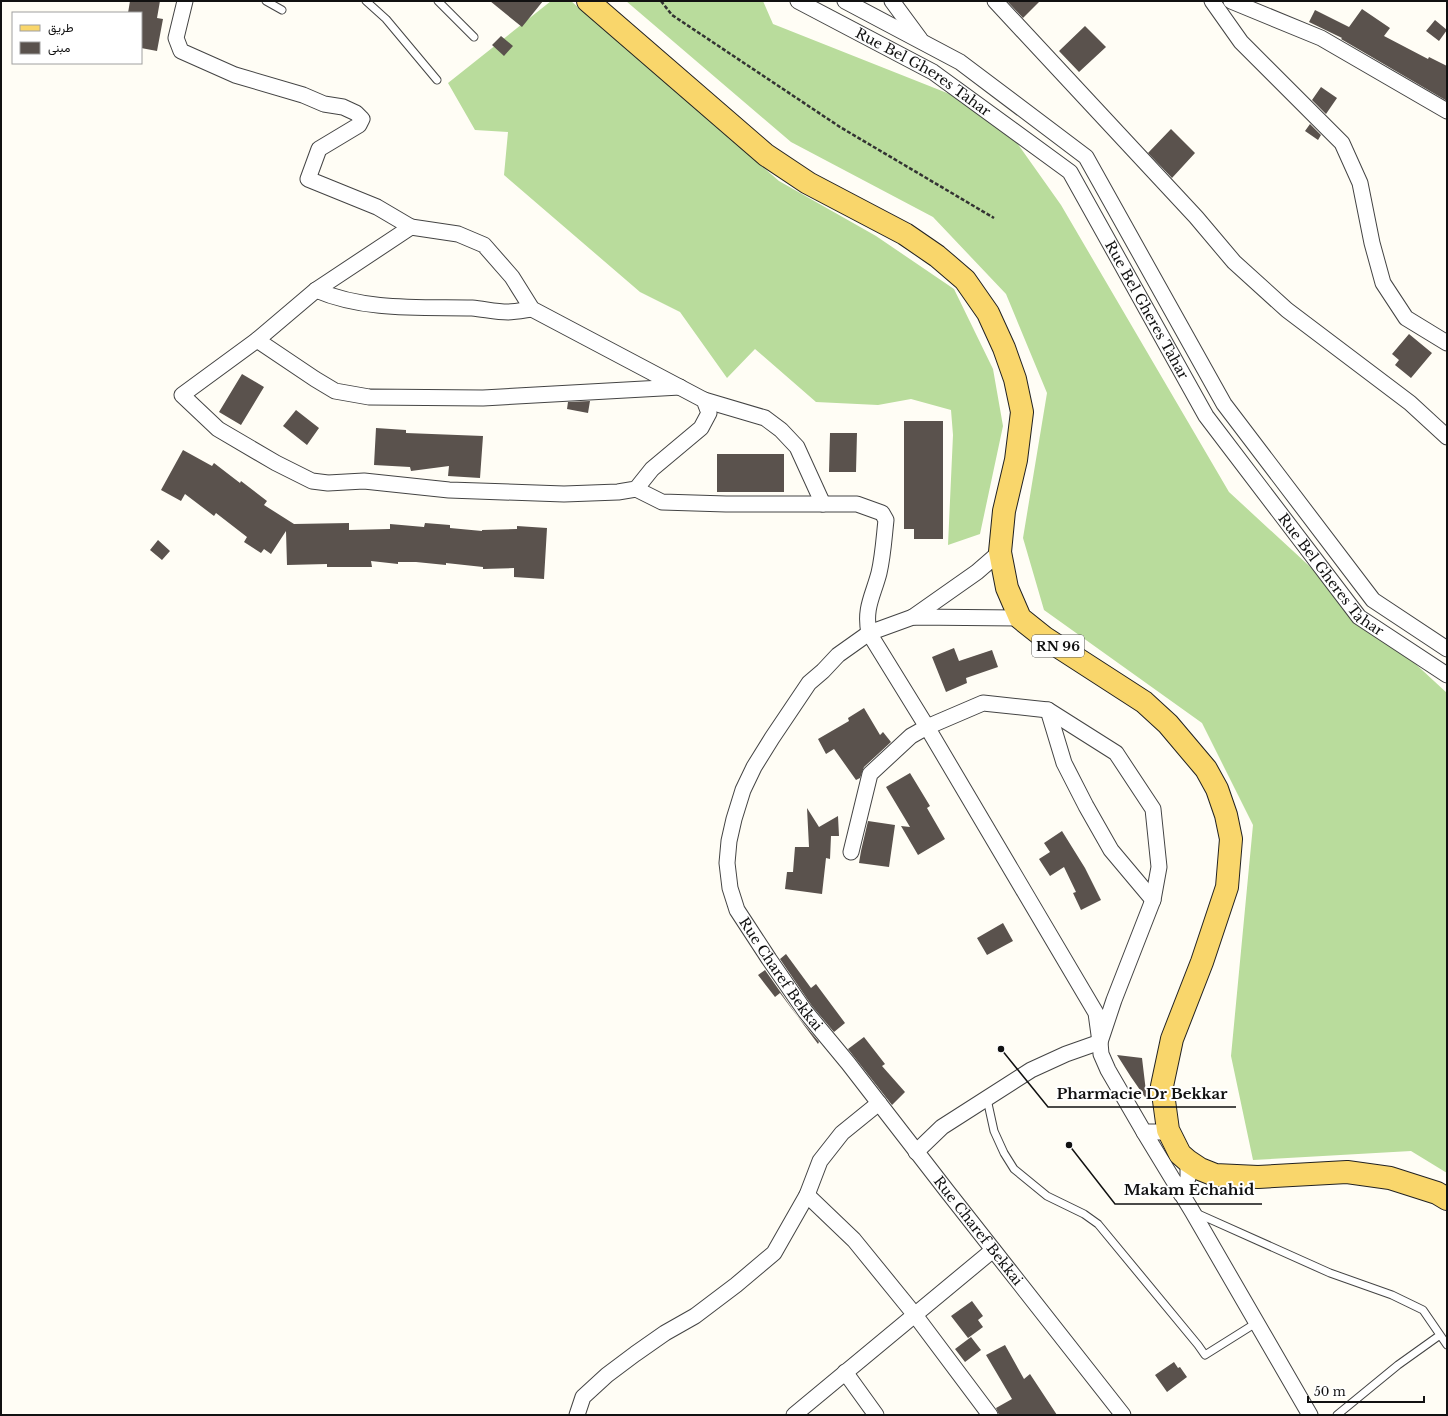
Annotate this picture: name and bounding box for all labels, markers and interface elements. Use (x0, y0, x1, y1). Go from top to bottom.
legend (12, 12, 142, 64)
text: طريق (48, 20, 74, 36)
street label: Rue Bel Gheres Tahar (852, 24, 995, 120)
text: مبنى (48, 40, 70, 56)
street label: Rue Bel Gheres Tahar (1101, 237, 1193, 383)
street label: Rue Bel Gheres Tahar (1274, 510, 1387, 640)
road number: RN 96 (1032, 635, 1084, 657)
street label: Rue Charef Bekkai (735, 914, 827, 1035)
callout: Pharmacie Dr Bekkar (1048, 1080, 1236, 1107)
text: Pharmacie Dr Bekkar (1056, 1084, 1228, 1103)
street label: Rue Charef Bekkai (930, 1172, 1027, 1289)
callout: Makam Echahid (1115, 1177, 1262, 1204)
text: Makam Echahid (1124, 1180, 1255, 1199)
scale bar (1308, 1378, 1424, 1404)
text: 50 m (1314, 1384, 1346, 1399)

